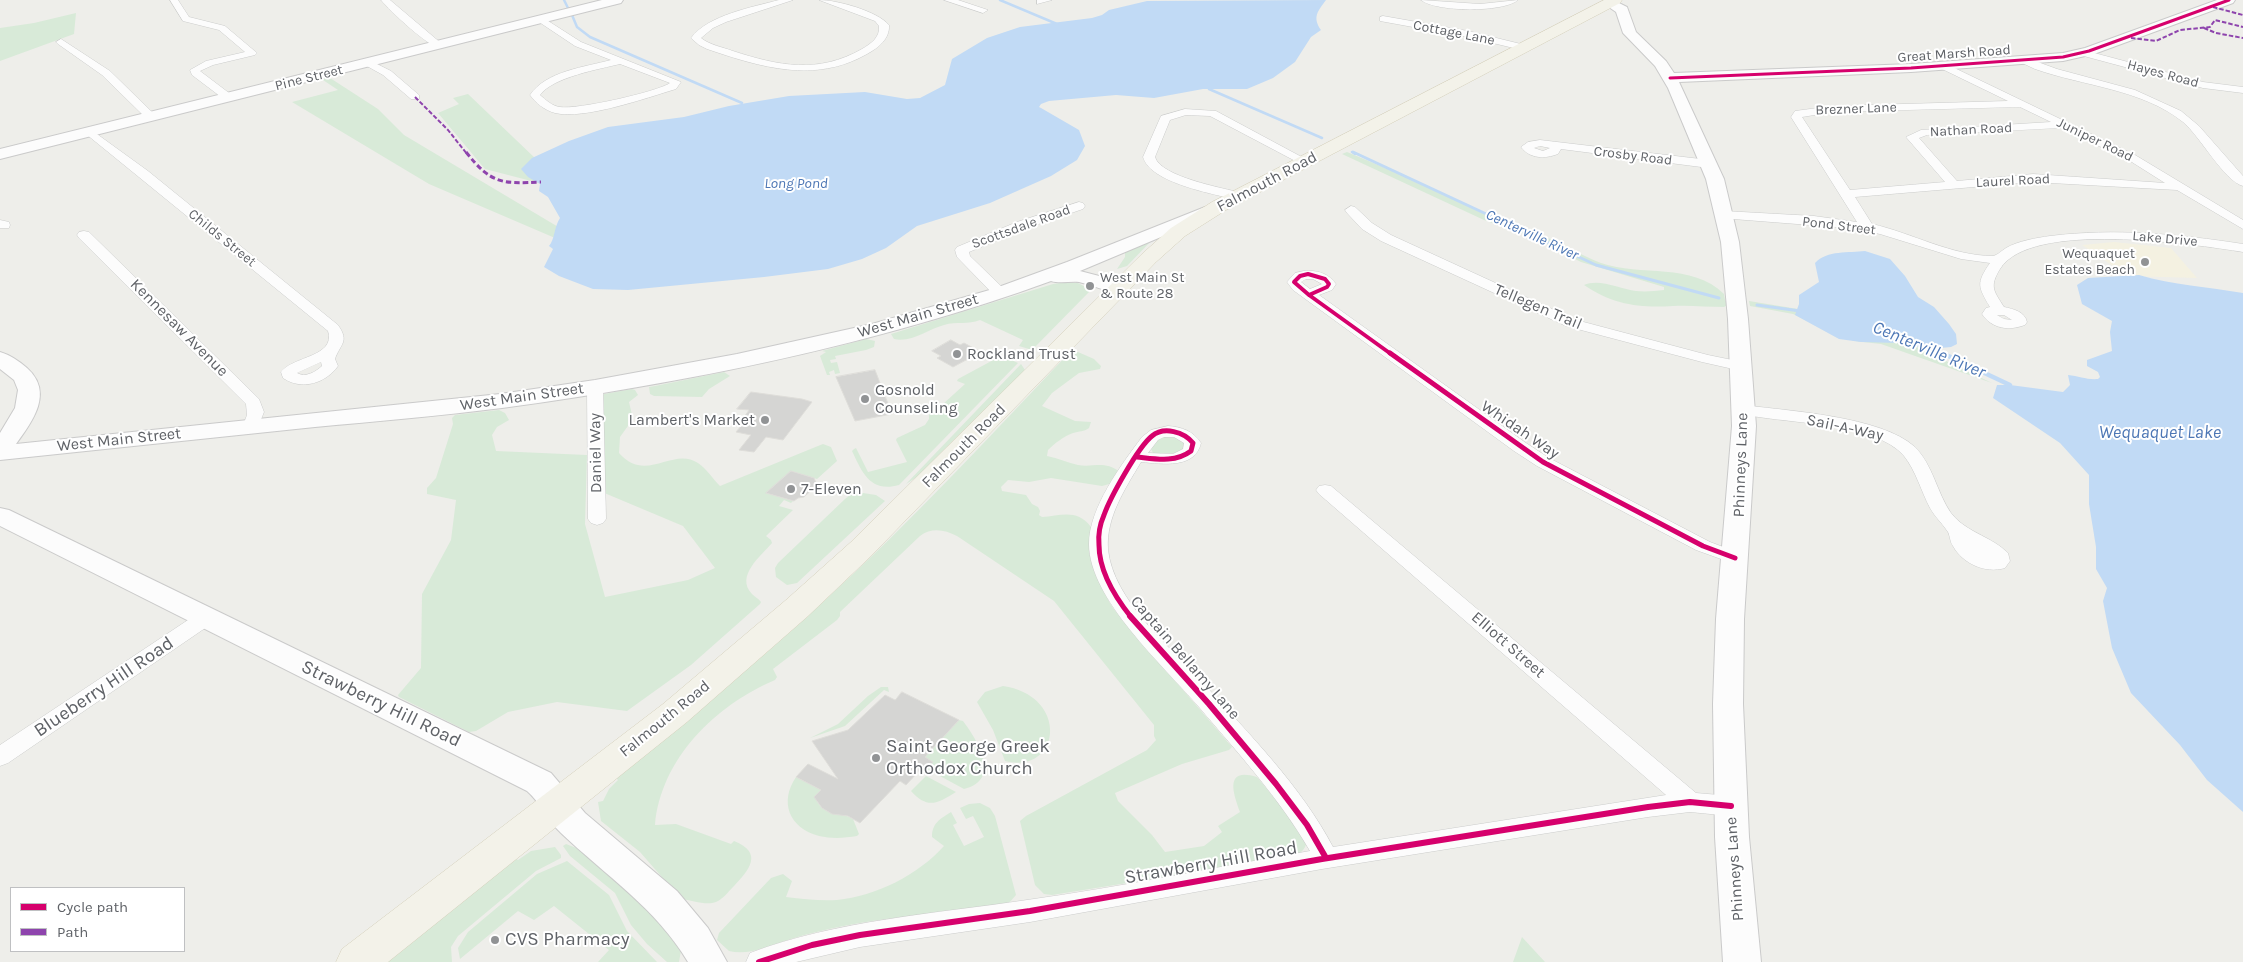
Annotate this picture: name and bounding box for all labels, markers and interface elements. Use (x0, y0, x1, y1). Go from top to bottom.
street label: Cottage Lane (1412, 17, 1496, 49)
street label: Great Marsh Road (1897, 42, 2011, 66)
street label: Hayes Road (2125, 56, 2201, 92)
street label: Pine Street (273, 61, 345, 95)
street label: Brezner Lane (1815, 99, 1897, 119)
street label: Juniper Road (2054, 114, 2136, 166)
street label: Nathan Road (1929, 119, 2013, 141)
street label: Crosby Road (1593, 143, 1673, 169)
street label: Falmouth Road (1213, 147, 1321, 217)
street label: Laurel Road (1975, 171, 2051, 191)
water label: Long Pond (764, 175, 828, 193)
street label: Scottsdale Road (969, 201, 1073, 253)
street label: Childs Street (185, 206, 259, 270)
water label: Centerville River (1483, 206, 1581, 264)
street label: Pond Street (1801, 213, 1877, 239)
street label: Lake Drive (2132, 228, 2198, 250)
place label: Wequaquet Estates Beach (2044, 246, 2135, 278)
marker: Wequaquet Estates Beach (2139, 256, 2151, 268)
place label: West Main St & Route 28 (1100, 270, 1184, 302)
street label: Kennesaw Avenue (126, 275, 232, 381)
marker: West Main St & Route 28 (1084, 280, 1096, 292)
street label: Tellegen Trail (1491, 280, 1585, 334)
street label: West Main Street (855, 290, 981, 342)
water label: Centerville River (1869, 317, 1989, 383)
place label: Rockland Trust (967, 344, 1076, 364)
marker: Rockland Trust (951, 348, 963, 360)
street label: West Main Street (459, 379, 585, 415)
place label: Gosnold Counseling (875, 380, 957, 418)
marker: Gosnold Counseling (859, 393, 871, 405)
street label: Whidah Way (1477, 397, 1563, 463)
street label: Falmouth Road (918, 400, 1010, 492)
place label: Lambert's Market (628, 410, 755, 430)
street label: Sail-A-Way (1805, 410, 1885, 446)
street label: Phinneys Lane (1730, 412, 1752, 518)
street label: Daniel Way (586, 413, 606, 493)
marker: Lambert's Market (759, 414, 771, 426)
water label: Wequaquet Lake (2099, 422, 2221, 444)
street label: West Main Street (56, 424, 182, 456)
place label: 7-Eleven (801, 479, 862, 499)
marker: 7-Eleven (785, 483, 797, 495)
street label: Captain Bellamy Lane (1126, 592, 1244, 724)
street label: Elliott Street (1467, 608, 1549, 682)
street label: Blueberry Hill Road (30, 632, 178, 742)
street label: Strawberry Hill Road (297, 655, 465, 753)
street label: Falmouth Road (616, 677, 714, 761)
place label: Saint George Greek Orthodox Church (886, 736, 1050, 780)
marker: Saint George Greek Orthodox Church (870, 752, 882, 764)
street label: Phinneys Lane (1722, 816, 1748, 922)
street label: Strawberry Hill Road (1123, 837, 1299, 889)
legend (10, 887, 185, 952)
text: Cycle path (57, 898, 128, 916)
text: Path (57, 923, 88, 941)
place label: CVS Pharmacy (505, 929, 630, 951)
marker: CVS Pharmacy (489, 934, 501, 946)

